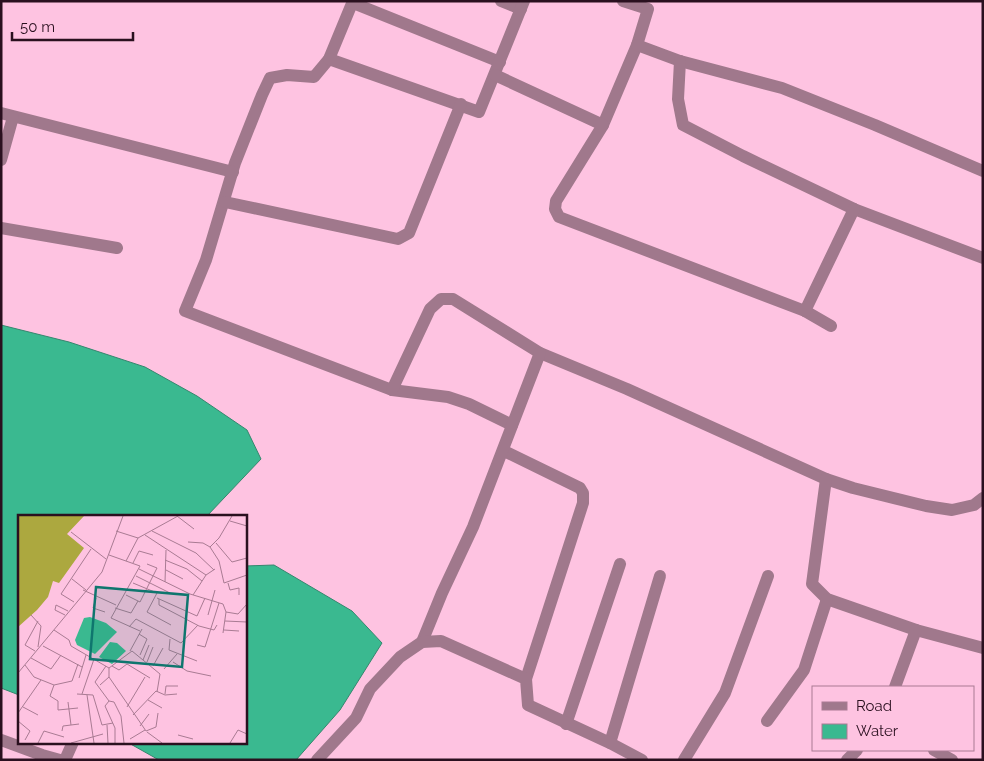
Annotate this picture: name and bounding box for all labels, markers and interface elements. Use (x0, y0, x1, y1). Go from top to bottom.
scale bar (12, 10, 134, 42)
text: 50 m (20, 18, 55, 36)
inset map (18, 515, 246, 744)
legend (812, 686, 974, 751)
text: Road (856, 697, 892, 715)
text: Water (856, 722, 899, 740)

